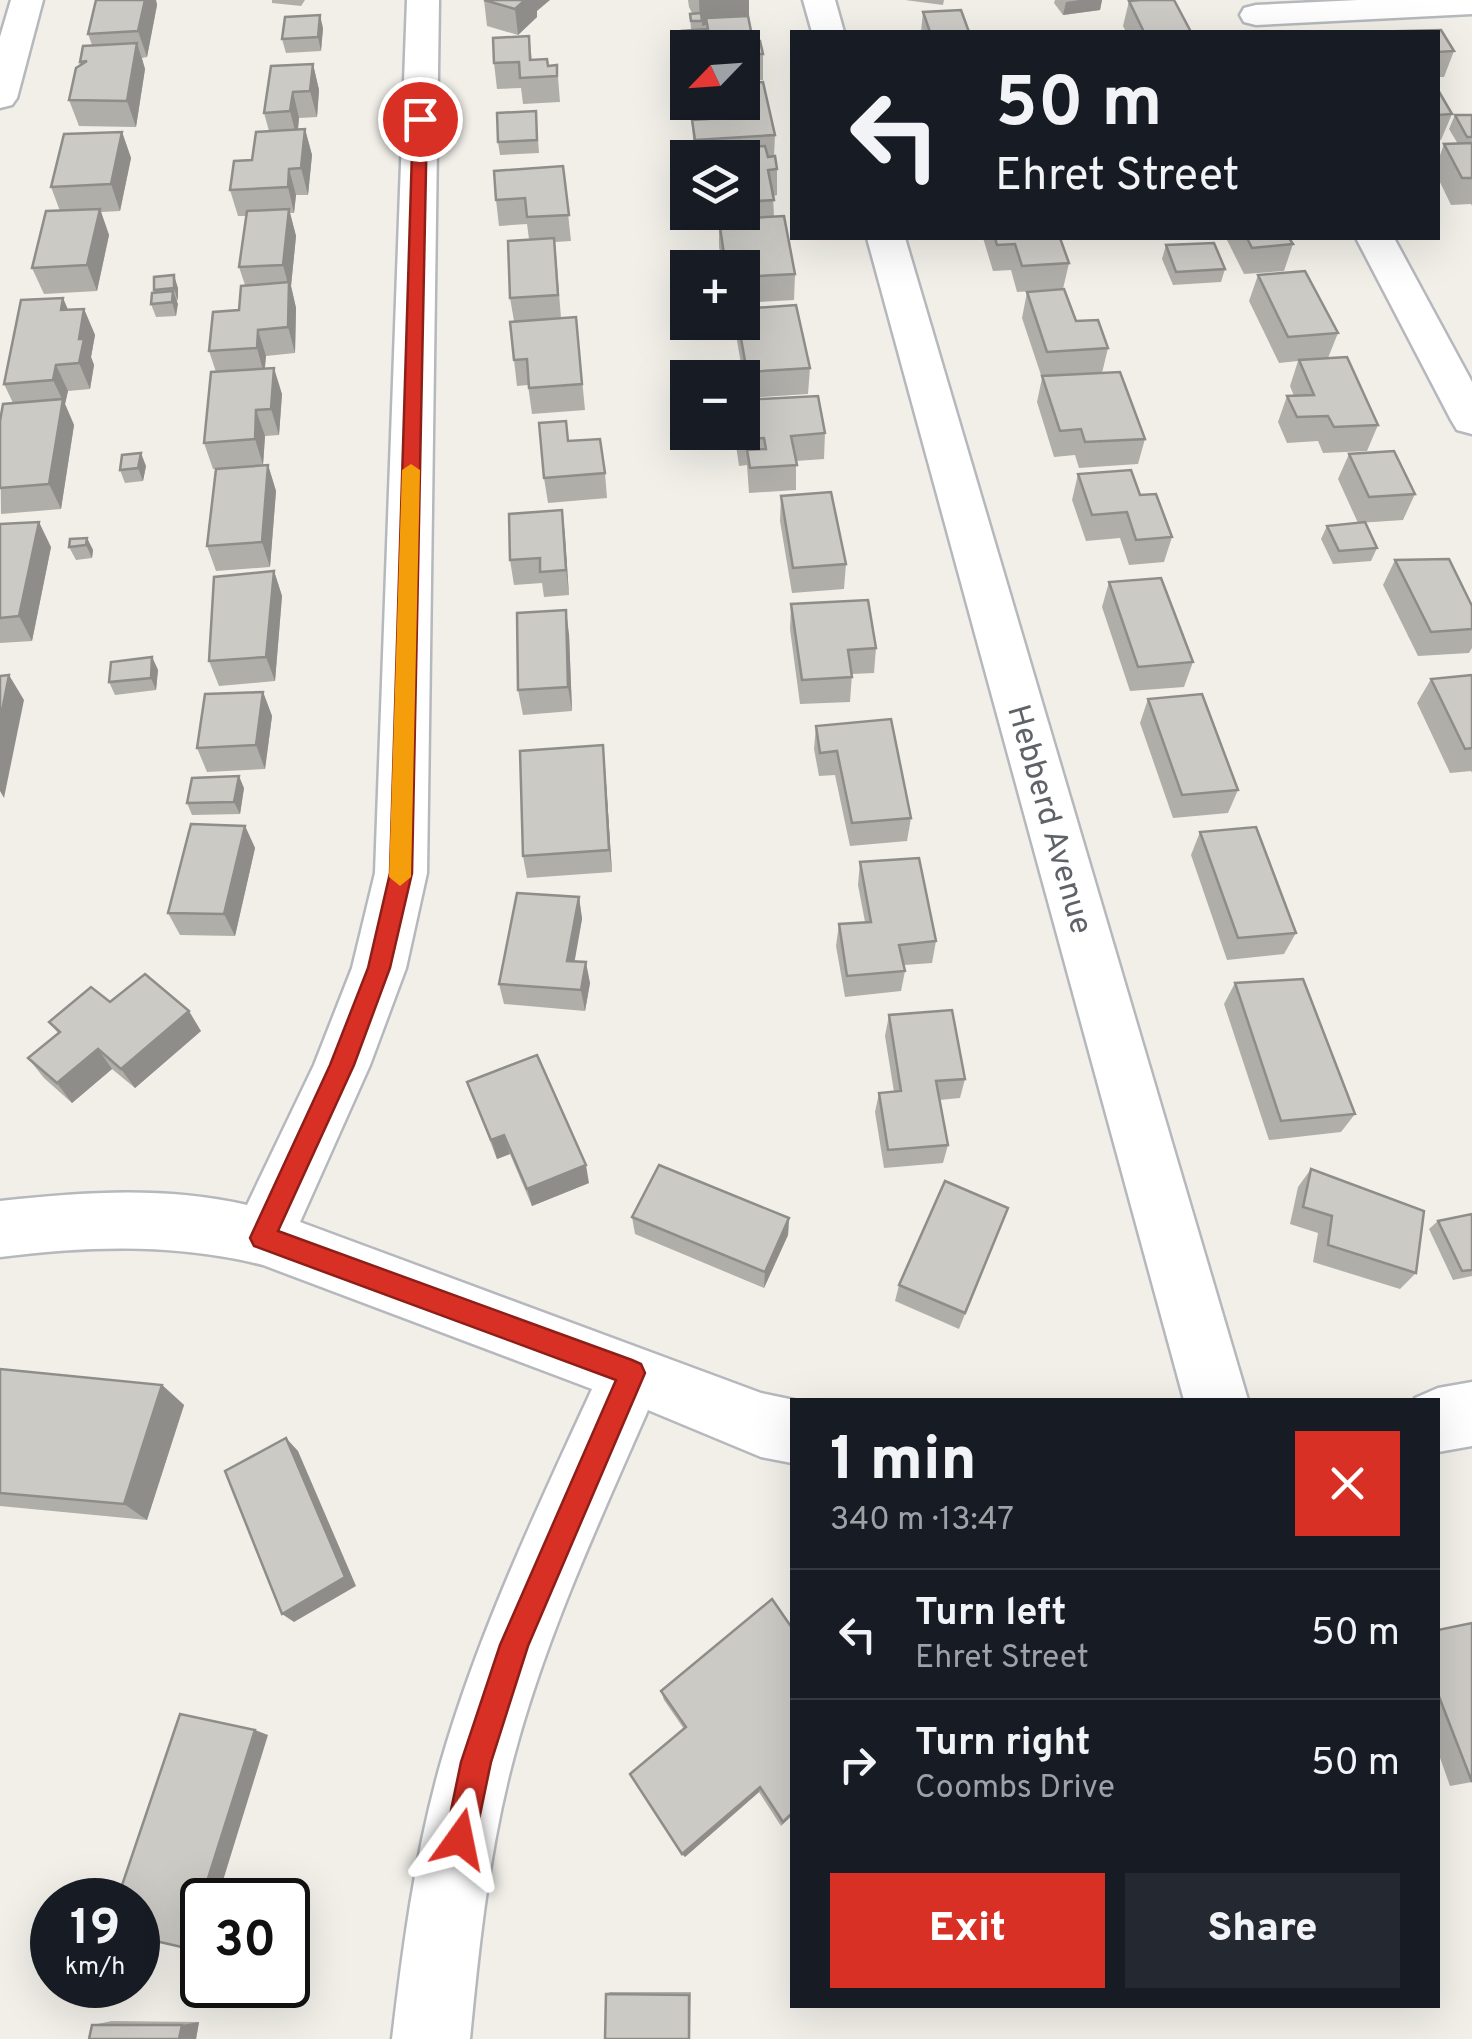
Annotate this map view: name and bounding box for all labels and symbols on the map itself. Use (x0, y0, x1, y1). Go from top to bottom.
north arrow (670, 30, 760, 120)
pin (378, 77, 463, 162)
street label: Hebberd Avenue (996, 701, 1100, 939)
position arrow (408, 1787, 512, 1891)
speed limit sign: 30 (180, 1878, 310, 2008)

